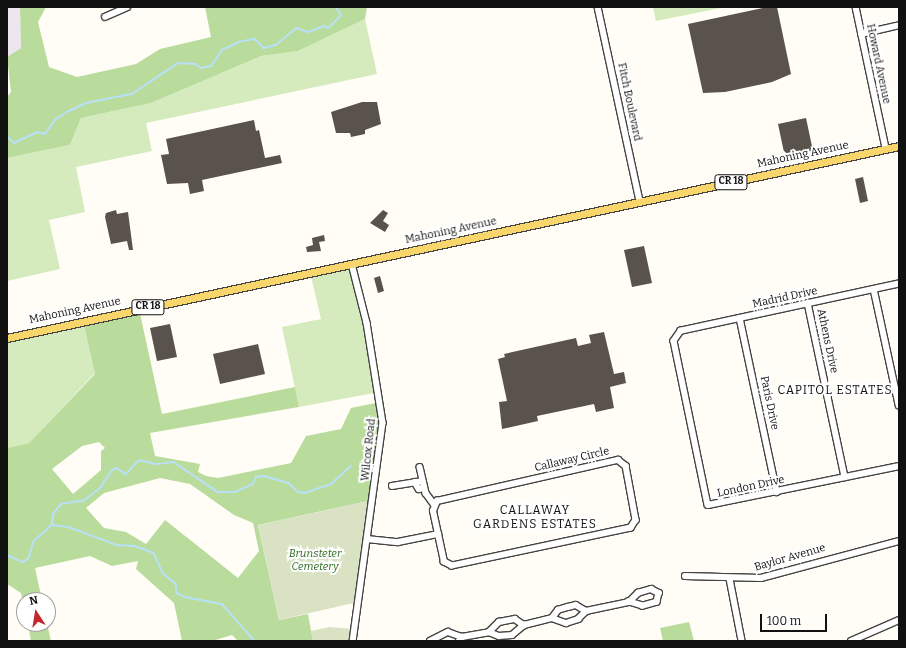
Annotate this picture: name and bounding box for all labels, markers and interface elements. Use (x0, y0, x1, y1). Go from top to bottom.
street label: Howard Avenue (863, 23, 893, 105)
street label: Fitch Boulevard (614, 62, 644, 142)
street label: Mahoning Avenue (756, 139, 850, 171)
road number: CR 18 (714, 174, 748, 190)
street label: Mahoning Avenue (404, 215, 498, 247)
street label: Madrid Drive (751, 285, 819, 311)
street label: Mahoning Avenue (28, 295, 122, 327)
road number: CR 18 (131, 299, 165, 315)
street label: Athens Drive (814, 307, 840, 375)
street label: Paris Drive (757, 375, 781, 431)
district label: CAPITOL ESTATES (777, 384, 893, 398)
street label: Wilcox Road (359, 418, 379, 482)
street label: Callaway Circle (533, 445, 611, 475)
street label: London Drive (716, 473, 786, 501)
district label: CALLAWAY GARDENS ESTATES (473, 504, 597, 532)
street label: Baylor Avenue (753, 542, 827, 574)
park label: Brunsteter Cemetery (289, 548, 341, 574)
north arrow (16, 592, 56, 632)
text: N (28, 594, 39, 608)
scale bar (762, 606, 829, 632)
text: 100 m (767, 614, 801, 628)

